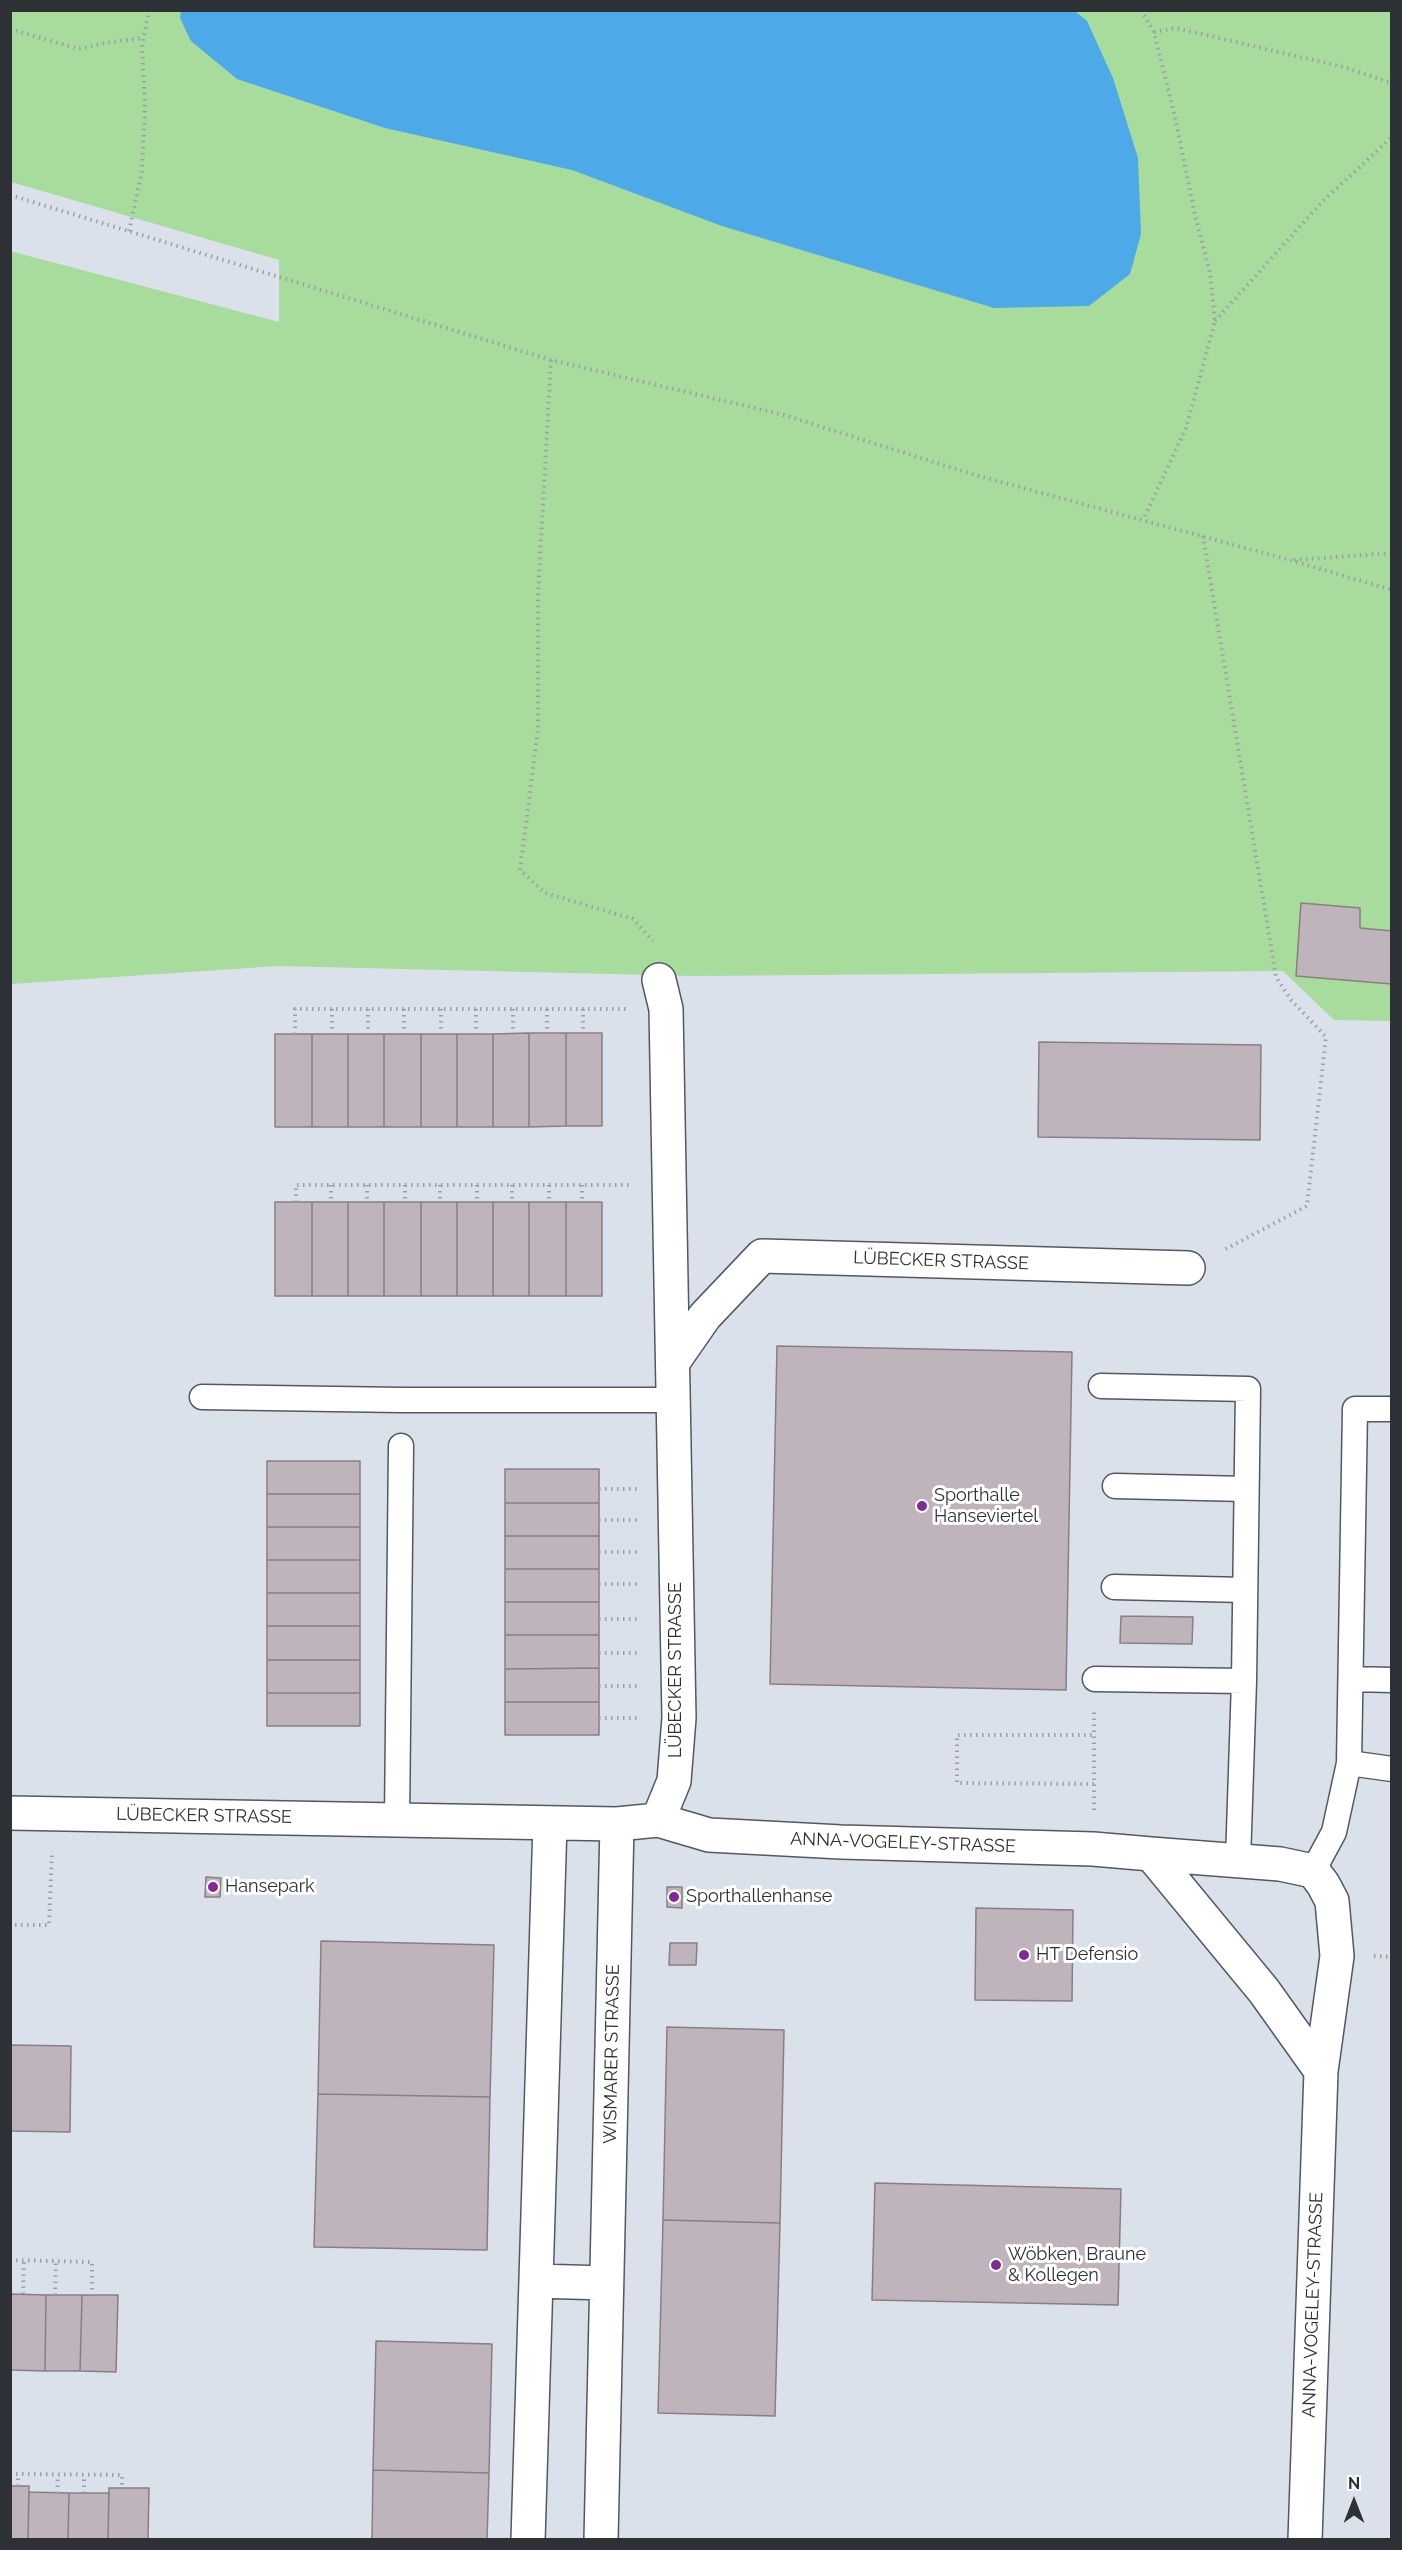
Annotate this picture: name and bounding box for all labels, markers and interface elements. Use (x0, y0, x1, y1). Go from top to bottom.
street label: LÜBECKER STRASSE (853, 1247, 1029, 1275)
place label: Sporthalle Hanseviertel (934, 1485, 1038, 1528)
marker: Sporthalle Hanseviertel (915, 1499, 929, 1513)
street label: LÜBECKER STRASSE (665, 1582, 687, 1758)
street label: LÜBECKER STRASSE (116, 1804, 292, 1828)
street label: ANNA-VOGELEY-STRASSE (790, 1828, 1016, 1858)
place label: Hansepark (225, 1876, 315, 1898)
marker: Hansepark (206, 1880, 220, 1894)
place label: Sporthallenhanse (686, 1886, 832, 1908)
marker: Sporthallenhanse (667, 1890, 681, 1904)
place label: HT Defensio (1036, 1944, 1138, 1966)
marker: HT Defensio (1017, 1948, 1031, 1962)
street label: WISMARER STRASSE (600, 1964, 624, 2144)
street label: ANNA-VOGELEY-STRASSE (1298, 2192, 1328, 2418)
place label: Wöbken, Braune & Kollegen (1008, 2244, 1146, 2286)
marker: Wöbken, Braune & Kollegen (989, 2258, 1003, 2272)
north arrow (1324, 2472, 1384, 2532)
text: N (1348, 2474, 1360, 2493)

